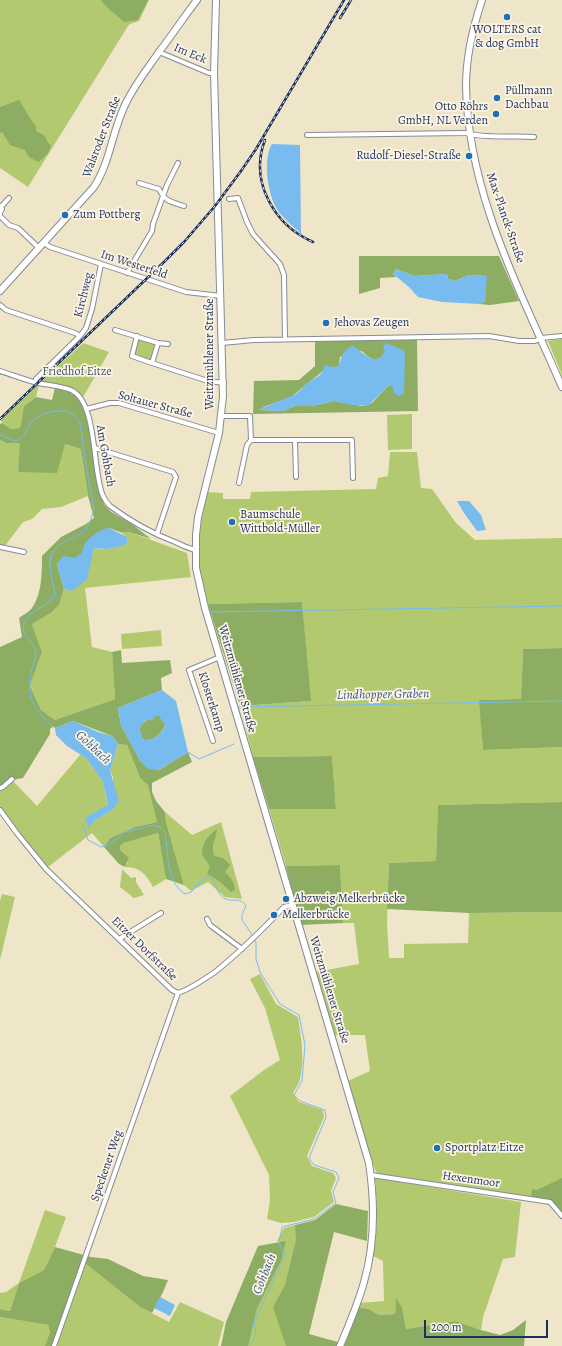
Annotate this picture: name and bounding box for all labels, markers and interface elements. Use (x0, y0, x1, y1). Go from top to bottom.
marker: WOLTERS cat & dog GmbH (502, 12, 512, 22)
place label: WOLTERS cat & dog GmbH (473, 23, 541, 51)
street label: Im Eck (171, 41, 209, 67)
place label: Püllmann Dachbau (505, 84, 553, 112)
marker: Püllmann Dachbau (492, 93, 502, 103)
street label: Walsroder Straße (80, 94, 124, 180)
place label: Otto Röhrs GmbH, NL Verden (398, 100, 488, 128)
marker: Otto Röhrs GmbH, NL Verden (491, 109, 501, 119)
place label: Rudolf-Diesel-Straße (356, 149, 461, 163)
marker: Rudolf-Diesel-Straße (464, 151, 474, 161)
street label: Max-Planck-Straße (483, 171, 527, 265)
place label: Zum Pottberg (73, 208, 141, 222)
marker: Zum Pottberg (60, 210, 70, 220)
street label: Im Westerfeld (99, 247, 169, 283)
street label: Kirchweg (71, 271, 97, 319)
street label: Weitzmühlener Straße (203, 298, 217, 410)
place label: Jehovas Zeugen (334, 316, 409, 330)
marker: Jehovas Zeugen (321, 318, 331, 328)
park label: Friedhof Eitze (42, 365, 112, 379)
street label: Soltauer Straße (116, 388, 194, 422)
street label: Am Gohbach (92, 424, 118, 488)
place label: Baumschule Wittbold-Müller (240, 508, 320, 536)
marker: Baumschule Wittbold-Müller (227, 517, 237, 527)
street label: Weitzmühlener Straße (215, 623, 259, 735)
street label: Klosterkamp (194, 670, 228, 734)
water label: Lindhopper Graben (336, 686, 430, 704)
water label: Gohbach (72, 728, 114, 768)
place label: Abzweig Melkerbrücke (294, 892, 405, 906)
marker: Abzweig Melkerbrücke (281, 894, 291, 904)
place label: Melkerbrücke (282, 908, 349, 922)
marker: Melkerbrücke (269, 910, 279, 920)
street label: Eitzer Dorfstraße (108, 914, 180, 984)
street label: Weitzmühlener Straße (306, 935, 352, 1045)
street label: Speckener Weg (88, 1128, 126, 1204)
place label: Sportplatz Eitze (445, 1141, 524, 1155)
marker: Sportplatz Eitze (432, 1143, 442, 1153)
street label: Hexenmoor (441, 1169, 501, 1191)
water label: Gohbach (250, 1251, 280, 1297)
scale bar (426, 1312, 550, 1338)
text: 200 m (431, 1319, 462, 1335)

